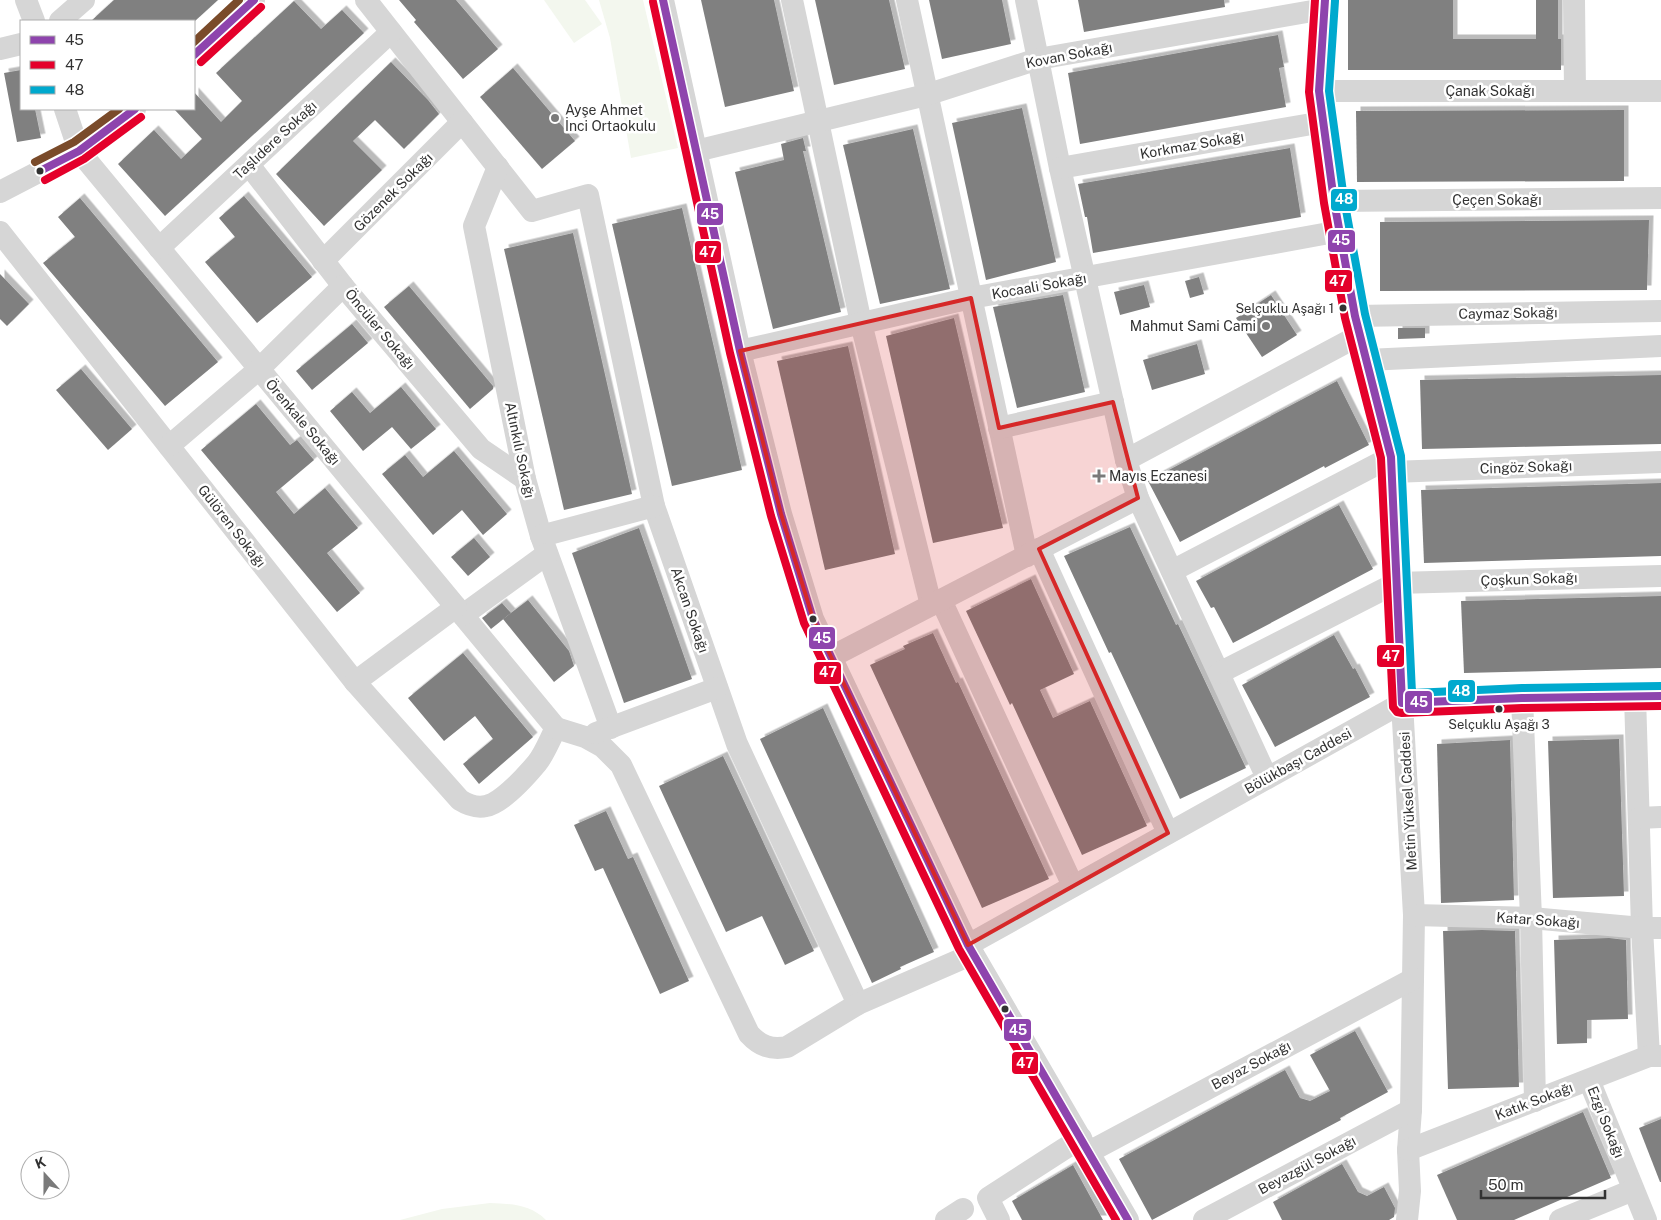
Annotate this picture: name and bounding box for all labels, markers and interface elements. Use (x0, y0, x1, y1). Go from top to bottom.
legend (20, 20, 195, 110)
text: 45 (65, 31, 84, 48)
street label: Kovan Sokağı (1024, 39, 1114, 71)
text: 47 (65, 56, 83, 73)
text: 48 (65, 81, 84, 98)
street label: Çanak Sokağı (1445, 83, 1535, 99)
street label: Taşlıdere Sokağı (230, 97, 320, 183)
place label: Ayşe Ahmet İnci Ortaokulu (565, 102, 656, 134)
marker: Ayşe Ahmet İnci Ortaokulu (549, 112, 561, 124)
street label: Korkmaz Sokağı (1139, 128, 1245, 162)
street label: Gözenek Sokağı (350, 149, 436, 235)
unlabelled marker (35, 166, 45, 176)
line badge: 48 (1330, 188, 1358, 212)
text: 48 (1335, 191, 1353, 207)
street label: Çeçen Sokağı (1452, 192, 1542, 208)
line badge: 45 (696, 202, 724, 226)
text: 45 (701, 206, 719, 222)
line badge: 45 (1327, 229, 1356, 253)
text: 45 (1332, 232, 1350, 248)
line badge: 47 (694, 240, 722, 264)
text: 47 (699, 244, 717, 260)
line badge: 47 (1324, 269, 1353, 293)
street label: Kocaali Sokağı (990, 270, 1088, 302)
text: 47 (1329, 273, 1347, 289)
street label: Öncüler Sokağı (342, 284, 420, 372)
place label: Selçuklu Aşağı 1 (1235, 301, 1334, 316)
marker: Selçuklu Aşağı 1 (1338, 303, 1348, 313)
street label: Caymaz Sokağı (1458, 304, 1558, 322)
place label: Mahmut Sami Cami (1130, 318, 1256, 334)
marker: Mahmut Sami Cami (1260, 320, 1272, 332)
street label: Örenkale Sokağı (263, 375, 345, 468)
street label: Altınkılı Sokağı (502, 401, 538, 499)
street label: Cingöz Sokağı (1480, 457, 1572, 477)
place label: Mayıs Eczanesi (1109, 468, 1207, 484)
marker: Mayıs Eczanesi (1093, 470, 1105, 482)
street label: Gülören Sokağı (195, 482, 269, 570)
street label: Akcan Sokağı (668, 565, 712, 655)
street label: Çoşkun Sokağı (1480, 569, 1578, 589)
unlabelled marker (808, 614, 818, 624)
line badge: 45 (808, 626, 836, 650)
text: 45 (813, 630, 831, 646)
line badge: 47 (1376, 644, 1405, 668)
text: 47 (1382, 648, 1400, 664)
line badge: 47 (813, 661, 842, 685)
text: 47 (819, 664, 837, 680)
line badge: 48 (1447, 679, 1476, 703)
text: 48 (1452, 683, 1470, 699)
line badge: 45 (1404, 690, 1433, 714)
text: 45 (1410, 694, 1428, 710)
marker: Selçuklu Aşağı 3 (1494, 704, 1504, 714)
place label: Selçuklu Aşağı 3 (1448, 717, 1550, 732)
street label: Bölükbaşı Caddesi (1242, 725, 1354, 797)
street label: Metin Yüksel Caddesi (1396, 731, 1420, 871)
street label: Katar Sokağı (1496, 909, 1580, 931)
unlabelled marker (1000, 1004, 1010, 1014)
line badge: 45 (1003, 1018, 1032, 1042)
text: 45 (1009, 1022, 1027, 1038)
street label: Beyaz Sokağı (1209, 1037, 1293, 1093)
line badge: 47 (1011, 1051, 1039, 1075)
text: 47 (1016, 1055, 1034, 1071)
street label: Katık Sokağı (1493, 1079, 1575, 1123)
street label: Ezgi Sokağı (1584, 1084, 1628, 1160)
street label: Beyazgül Sokağı (1256, 1133, 1358, 1197)
north arrow (20, 1150, 70, 1200)
text: K (33, 1154, 48, 1172)
scale bar (1481, 1168, 1605, 1200)
text: 50 m (1488, 1176, 1523, 1193)

